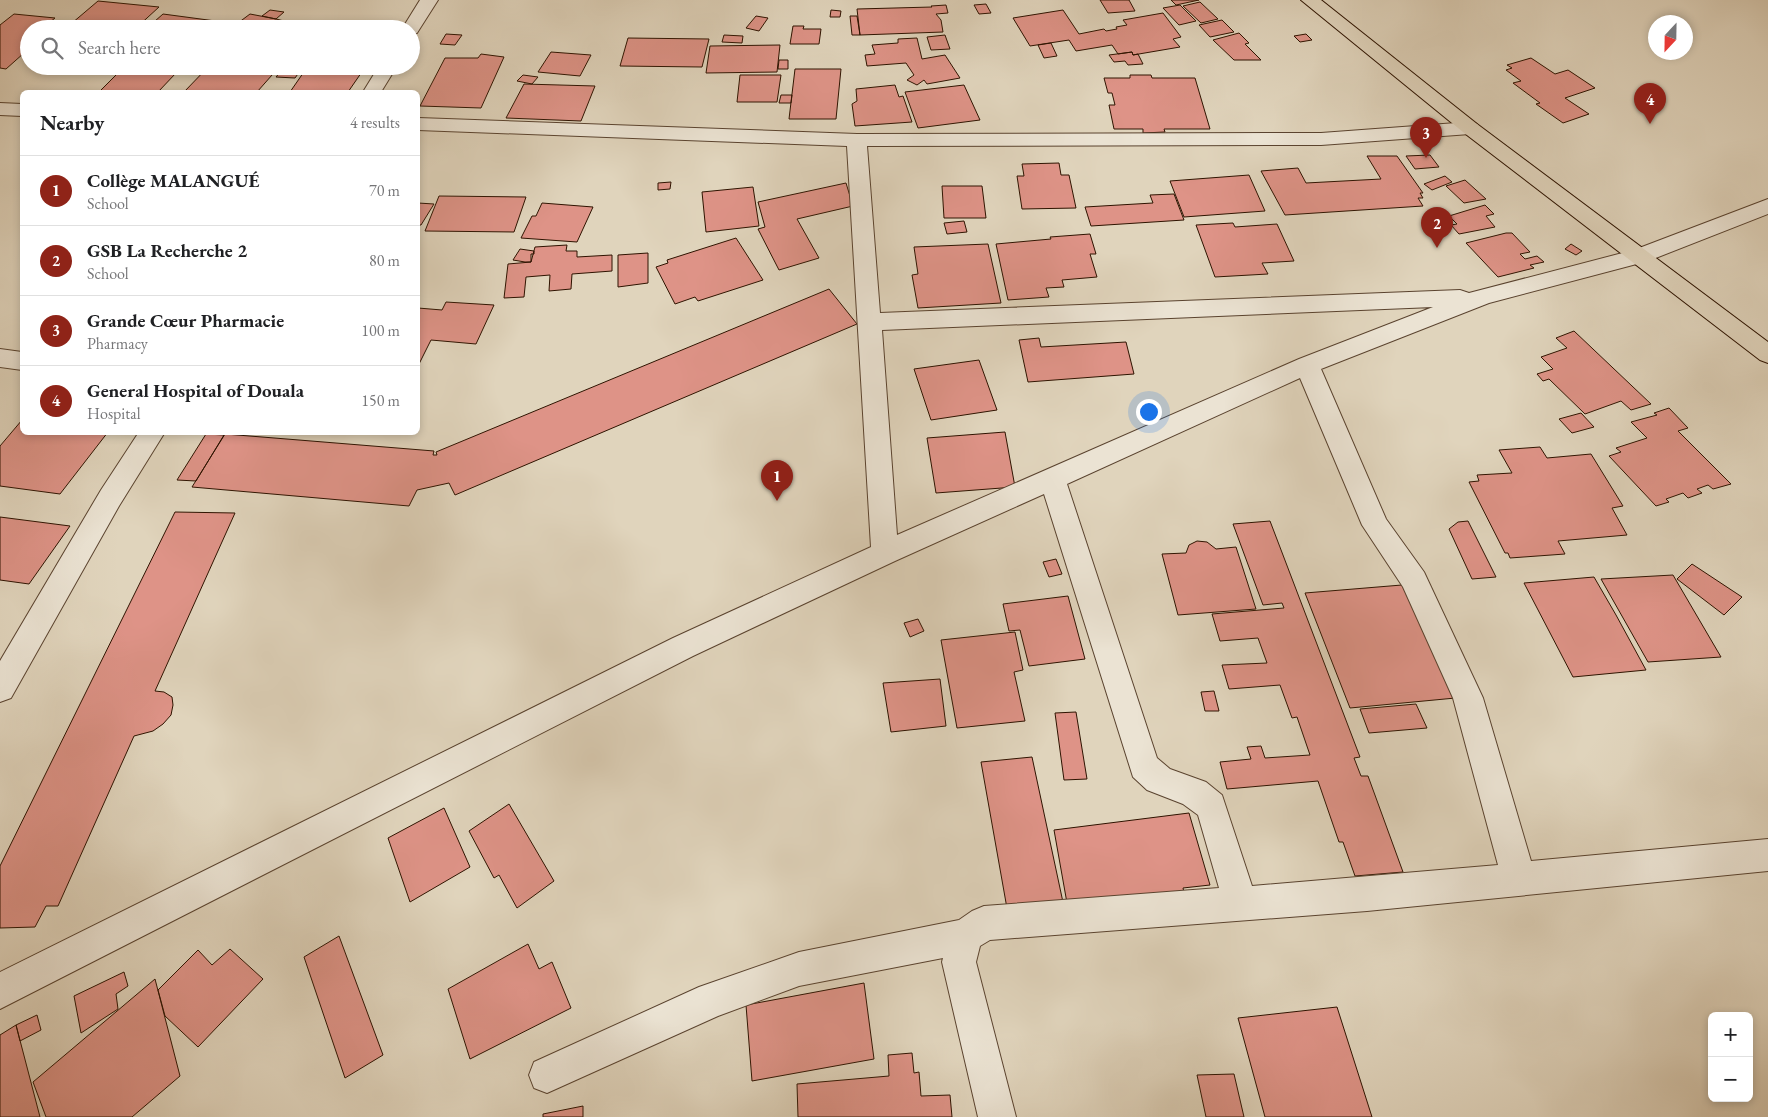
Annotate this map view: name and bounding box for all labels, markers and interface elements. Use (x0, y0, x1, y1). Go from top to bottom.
north arrow (1648, 15, 1693, 60)
search box (20, 20, 420, 75)
icon: search (38, 34, 66, 62)
text: Search here (78, 35, 160, 60)
pin: 4 (1634, 83, 1666, 124)
text: Nearby (40, 109, 104, 136)
text: 4 results (350, 112, 400, 133)
pin: 3 (1410, 117, 1442, 158)
text: Collège MALANGUÉ (87, 168, 260, 193)
text: 1 (52, 180, 60, 201)
text: 70 m (369, 180, 400, 201)
text: School (87, 193, 129, 214)
pin: 2 (1421, 207, 1453, 248)
text: GSB La Recherche 2 (87, 238, 247, 263)
text: 2 (52, 250, 60, 271)
text: 80 m (369, 250, 400, 271)
text: School (87, 263, 129, 284)
text: Grande Cœur Pharmacie (87, 308, 284, 333)
text: 3 (52, 320, 60, 341)
text: 100 m (361, 320, 400, 341)
text: Pharmacy (87, 333, 148, 354)
text: General Hospital of Douala (87, 378, 304, 403)
text: 4 (52, 390, 60, 411)
text: 150 m (361, 390, 400, 411)
your location (1136, 399, 1162, 425)
text: Hospital (87, 403, 141, 424)
pin: 1 (761, 460, 793, 501)
map controls (1708, 1012, 1753, 1102)
button: + (1708, 1012, 1753, 1057)
button: − (1708, 1057, 1753, 1102)

